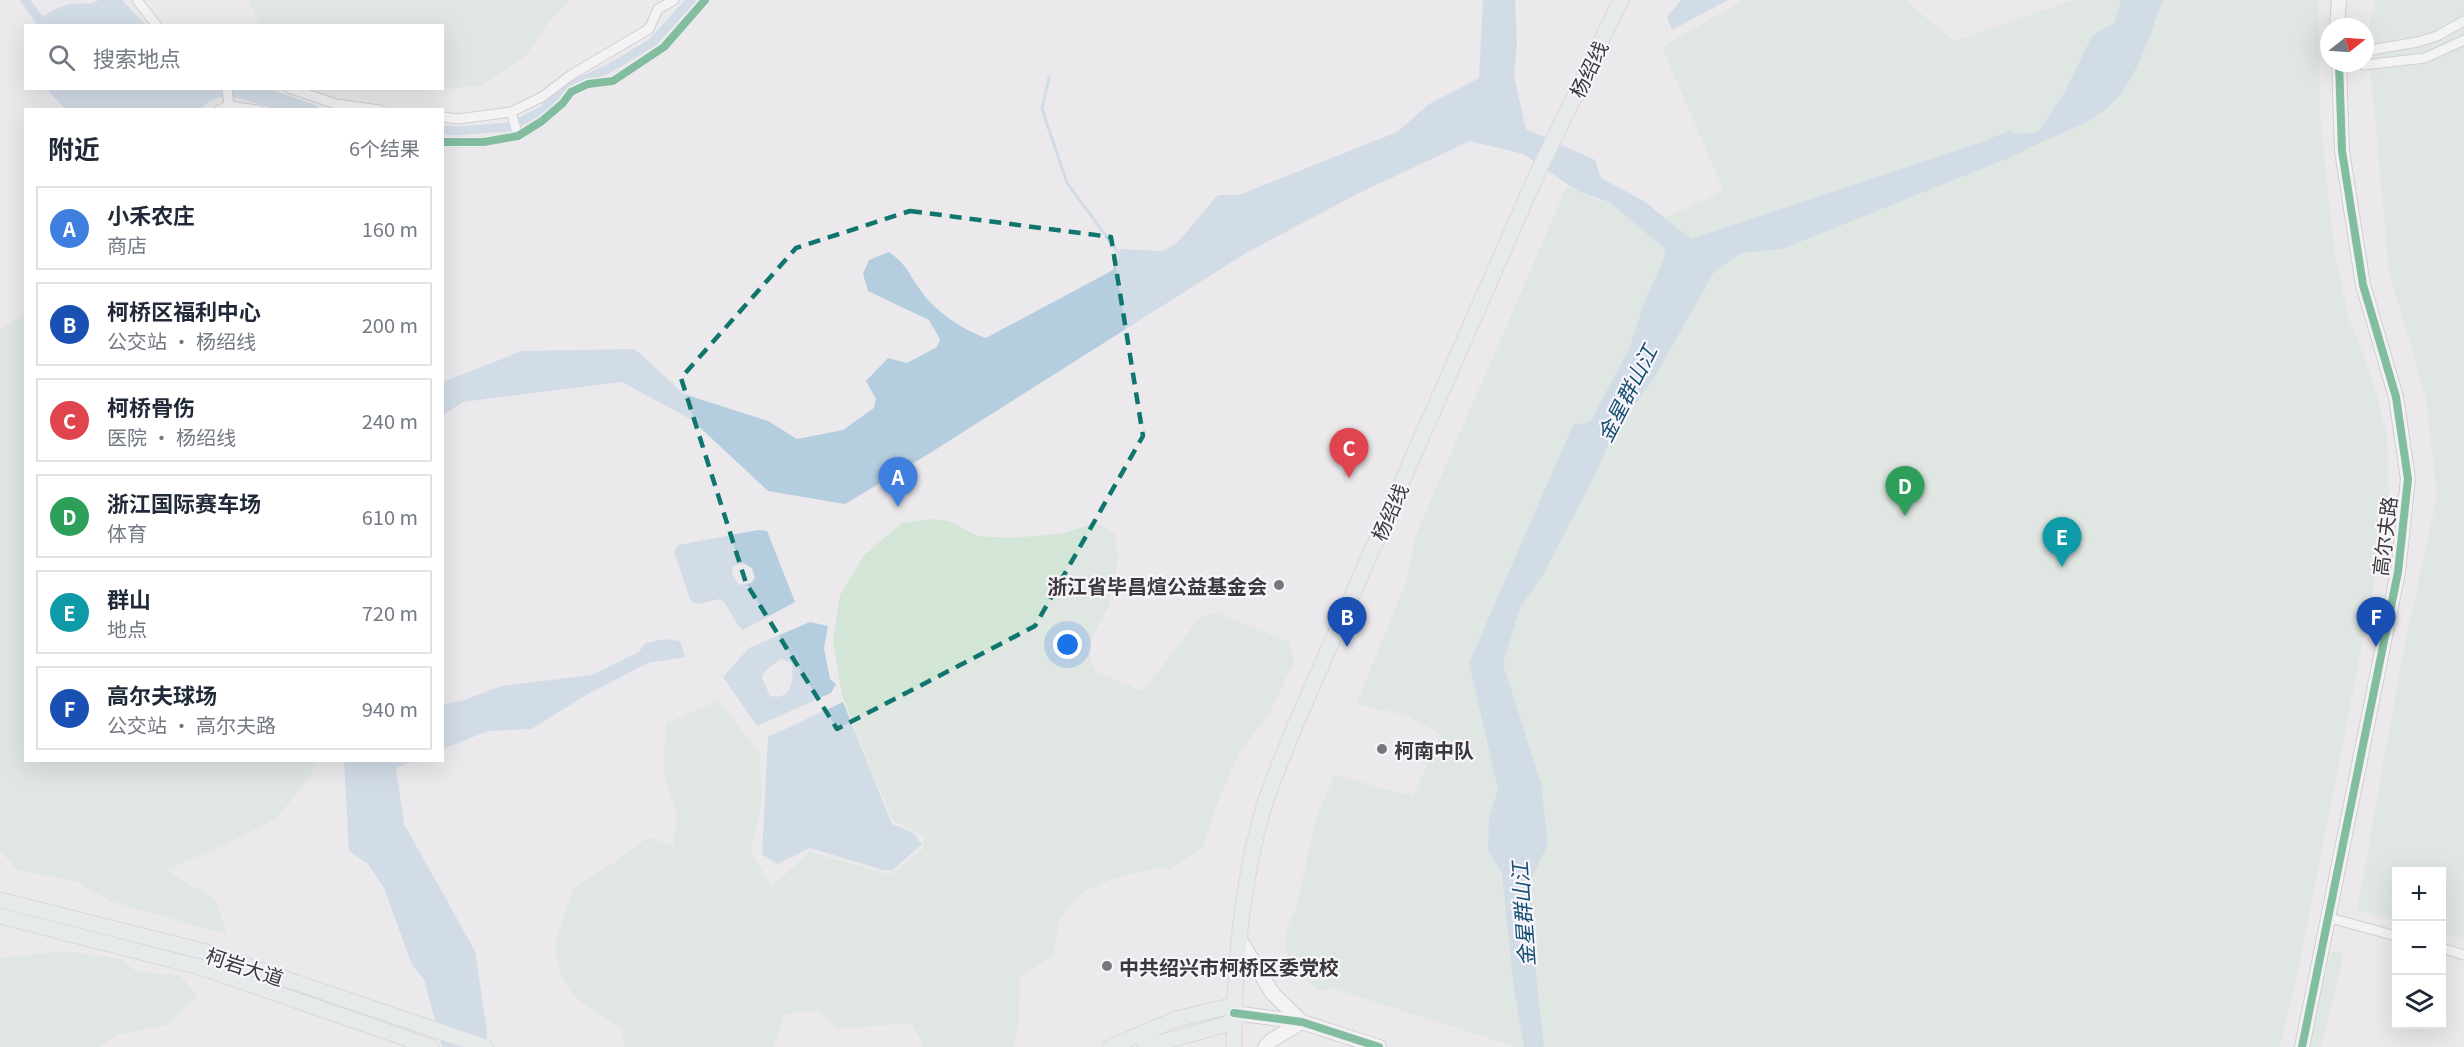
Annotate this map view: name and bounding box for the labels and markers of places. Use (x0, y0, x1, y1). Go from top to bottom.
pin: C (1330, 428, 1368, 478)
pin: A (878, 458, 918, 507)
pin: D (1886, 466, 1924, 516)
pin: E (2042, 518, 2082, 567)
place label: 浙江省毕昌煊公益基金会 (1047, 571, 1267, 600)
marker: 浙江省毕昌煊公益基金会 (1272, 578, 1286, 592)
pin: B (1328, 598, 1366, 647)
pin: F (2356, 598, 2396, 647)
place label: 柯南中队 (1394, 735, 1474, 764)
marker: 柯南中队 (1375, 742, 1389, 756)
place label: 中共绍兴市柯桥区委党校 (1119, 952, 1339, 981)
marker: 中共绍兴市柯桥区委党校 (1100, 959, 1114, 973)

